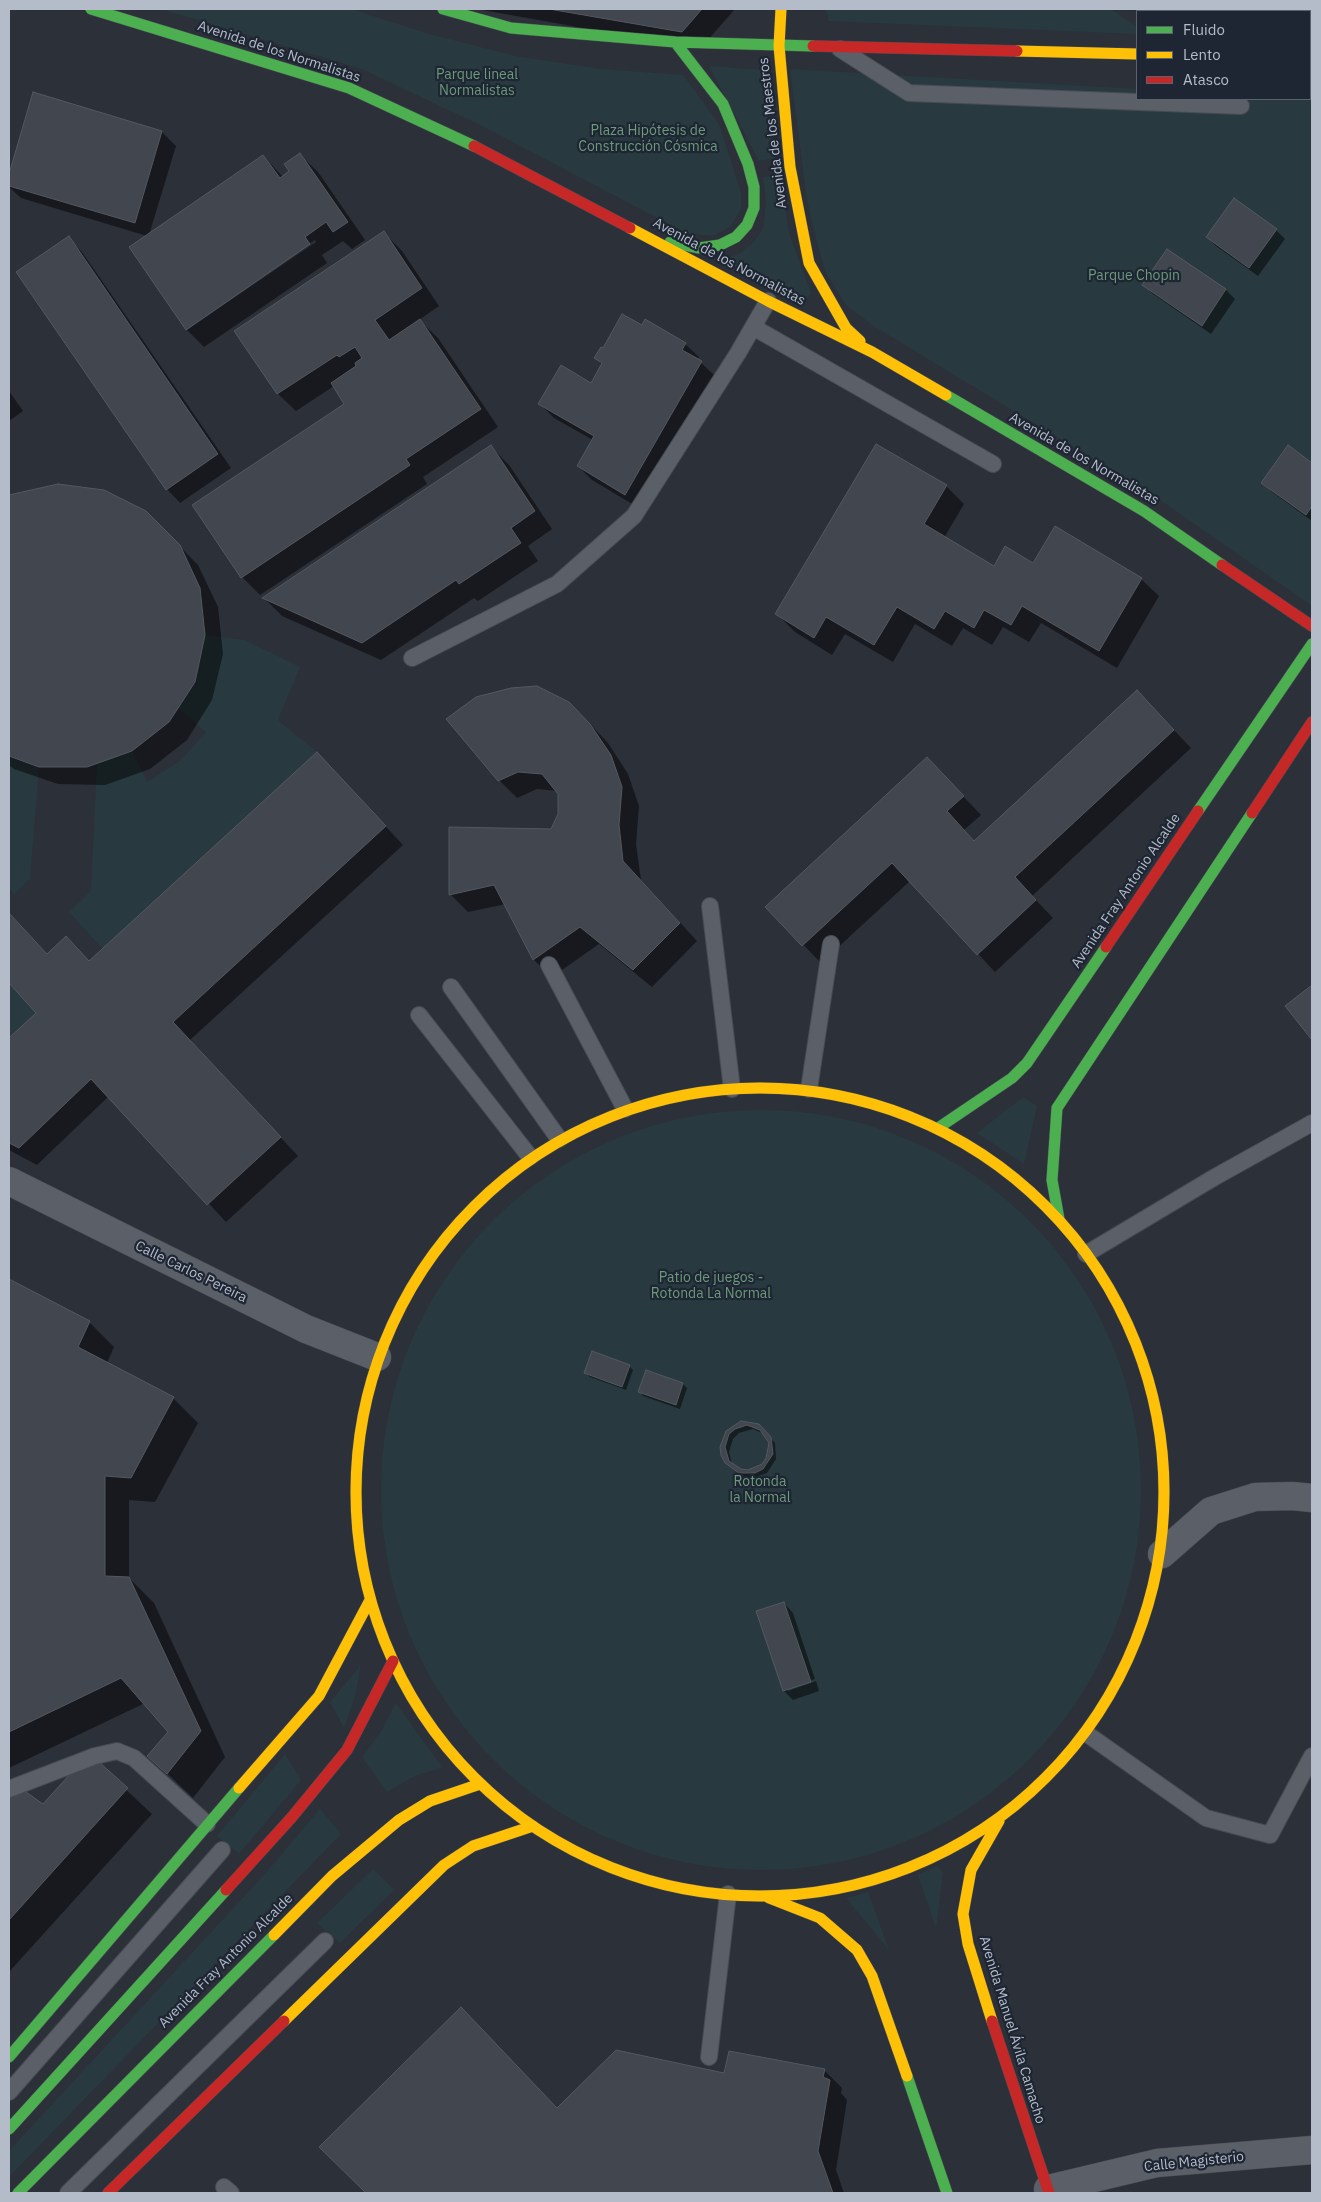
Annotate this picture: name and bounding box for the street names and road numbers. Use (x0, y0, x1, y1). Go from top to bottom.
street label: Avenida de los Normalistas (195, 18, 363, 86)
street label: Avenida de los Maestros (755, 56, 791, 210)
street label: Avenida de los Normalistas (650, 215, 808, 309)
street label: Avenida de los Normalistas (1006, 409, 1162, 509)
street label: Avenida Fray Antonio Alcalde (1068, 810, 1184, 972)
street label: Calle Carlos Pereira (132, 1238, 250, 1306)
street label: Avenida Fray Antonio Alcalde (155, 1890, 297, 2032)
street label: Avenida Manuel Ávila Camacho (975, 1934, 1049, 2126)
street label: Calle Magisterio (1143, 2148, 1245, 2176)

